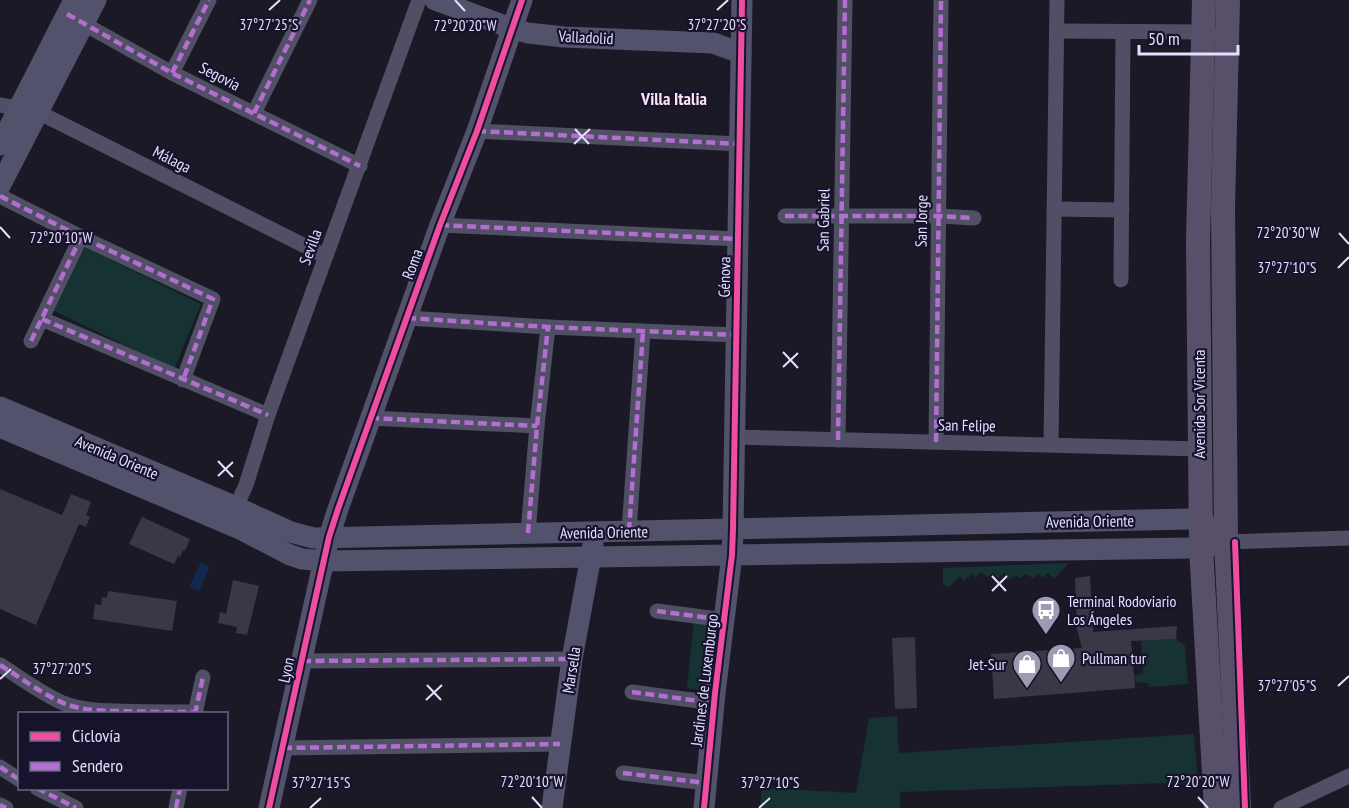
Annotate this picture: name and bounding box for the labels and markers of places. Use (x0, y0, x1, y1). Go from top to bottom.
place label: Terminal Rodoviario Los Ángeles (1067, 591, 1177, 629)
bus stop icon: Terminal Rodoviario Los Ángeles (1030, 594, 1062, 636)
shop icon: Pullman tur (1045, 642, 1077, 684)
shop icon: Jet-Sur (1011, 648, 1043, 690)
place label: Pullman tur (1082, 648, 1147, 668)
place label: Jet-Sur (968, 654, 1007, 674)

